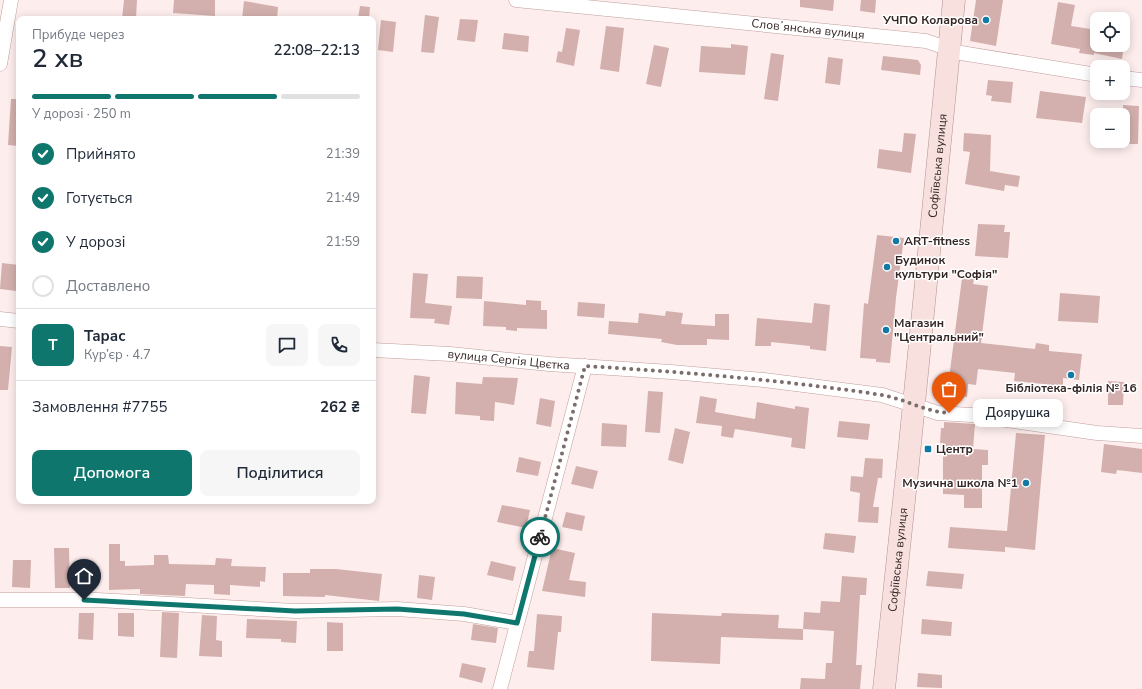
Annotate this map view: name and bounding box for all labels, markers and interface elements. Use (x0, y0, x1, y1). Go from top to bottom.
place label: УЧПО Коларова (882, 12, 978, 28)
map controls (1090, 12, 1130, 148)
button: locate (1090, 12, 1130, 52)
street label: Словʼянська вулиця (751, 15, 865, 43)
marker: УЧПО Коларова (981, 15, 991, 25)
text: Прибуде через (32, 26, 125, 44)
text: 22:08–22:13 (273, 40, 360, 60)
text: 2 хв (32, 41, 83, 76)
button: + (1090, 60, 1130, 100)
text: У дорозі · 250 m (32, 105, 131, 123)
button: − (1090, 108, 1130, 148)
street label: Софіївська вулиця (924, 113, 951, 219)
icon: check (32, 143, 54, 165)
text: Прийнято (66, 144, 136, 164)
text: 21:39 (326, 145, 360, 163)
icon: check (32, 187, 54, 209)
text: Готується (66, 188, 133, 208)
text: 21:49 (326, 189, 360, 207)
icon: check (32, 231, 54, 253)
text: У дорозі (66, 232, 125, 252)
text: 21:59 (326, 233, 360, 251)
place label: ART-fitness (904, 233, 970, 249)
marker: ART-fitness (891, 236, 901, 246)
place label: Будинок культури "Софія" (895, 252, 997, 282)
marker: Будинок культури "Софія" (882, 262, 892, 272)
text: Доставлено (66, 276, 150, 296)
place label: Магазин "Центральний" (894, 315, 984, 345)
button: chat (266, 324, 308, 366)
button: phone (318, 324, 360, 366)
marker: Магазин "Центральний" (881, 325, 891, 335)
text: Тарас (84, 326, 125, 346)
text: Т (48, 335, 58, 355)
text: Кур’єр · 4.7 (84, 346, 151, 364)
street label: вулиця Сергія Цвєтка (447, 346, 570, 373)
marker: Бібліотека-філія № 16 (1066, 370, 1076, 380)
pin (932, 372, 966, 413)
icon: bag (938, 378, 960, 400)
place label: Бібліотека-філія № 16 (1005, 380, 1137, 396)
text: Замовлення #7755 (32, 397, 168, 417)
text: 262 ₴ (320, 397, 360, 417)
callout: Доярушка (973, 399, 1063, 427)
text: Доярушка (986, 404, 1050, 422)
place label: Центр (936, 441, 973, 457)
marker: Центр (923, 444, 933, 454)
button: Допомога (32, 450, 192, 496)
button: Поділитися (200, 450, 360, 496)
place label: Музична школа №1 (902, 475, 1018, 491)
marker: Музична школа №1 (1021, 478, 1031, 488)
street label: Софіївська вулиця (884, 507, 911, 613)
courier (520, 517, 560, 557)
icon: bike (529, 526, 551, 548)
pin (67, 559, 101, 600)
icon: home (73, 565, 95, 587)

